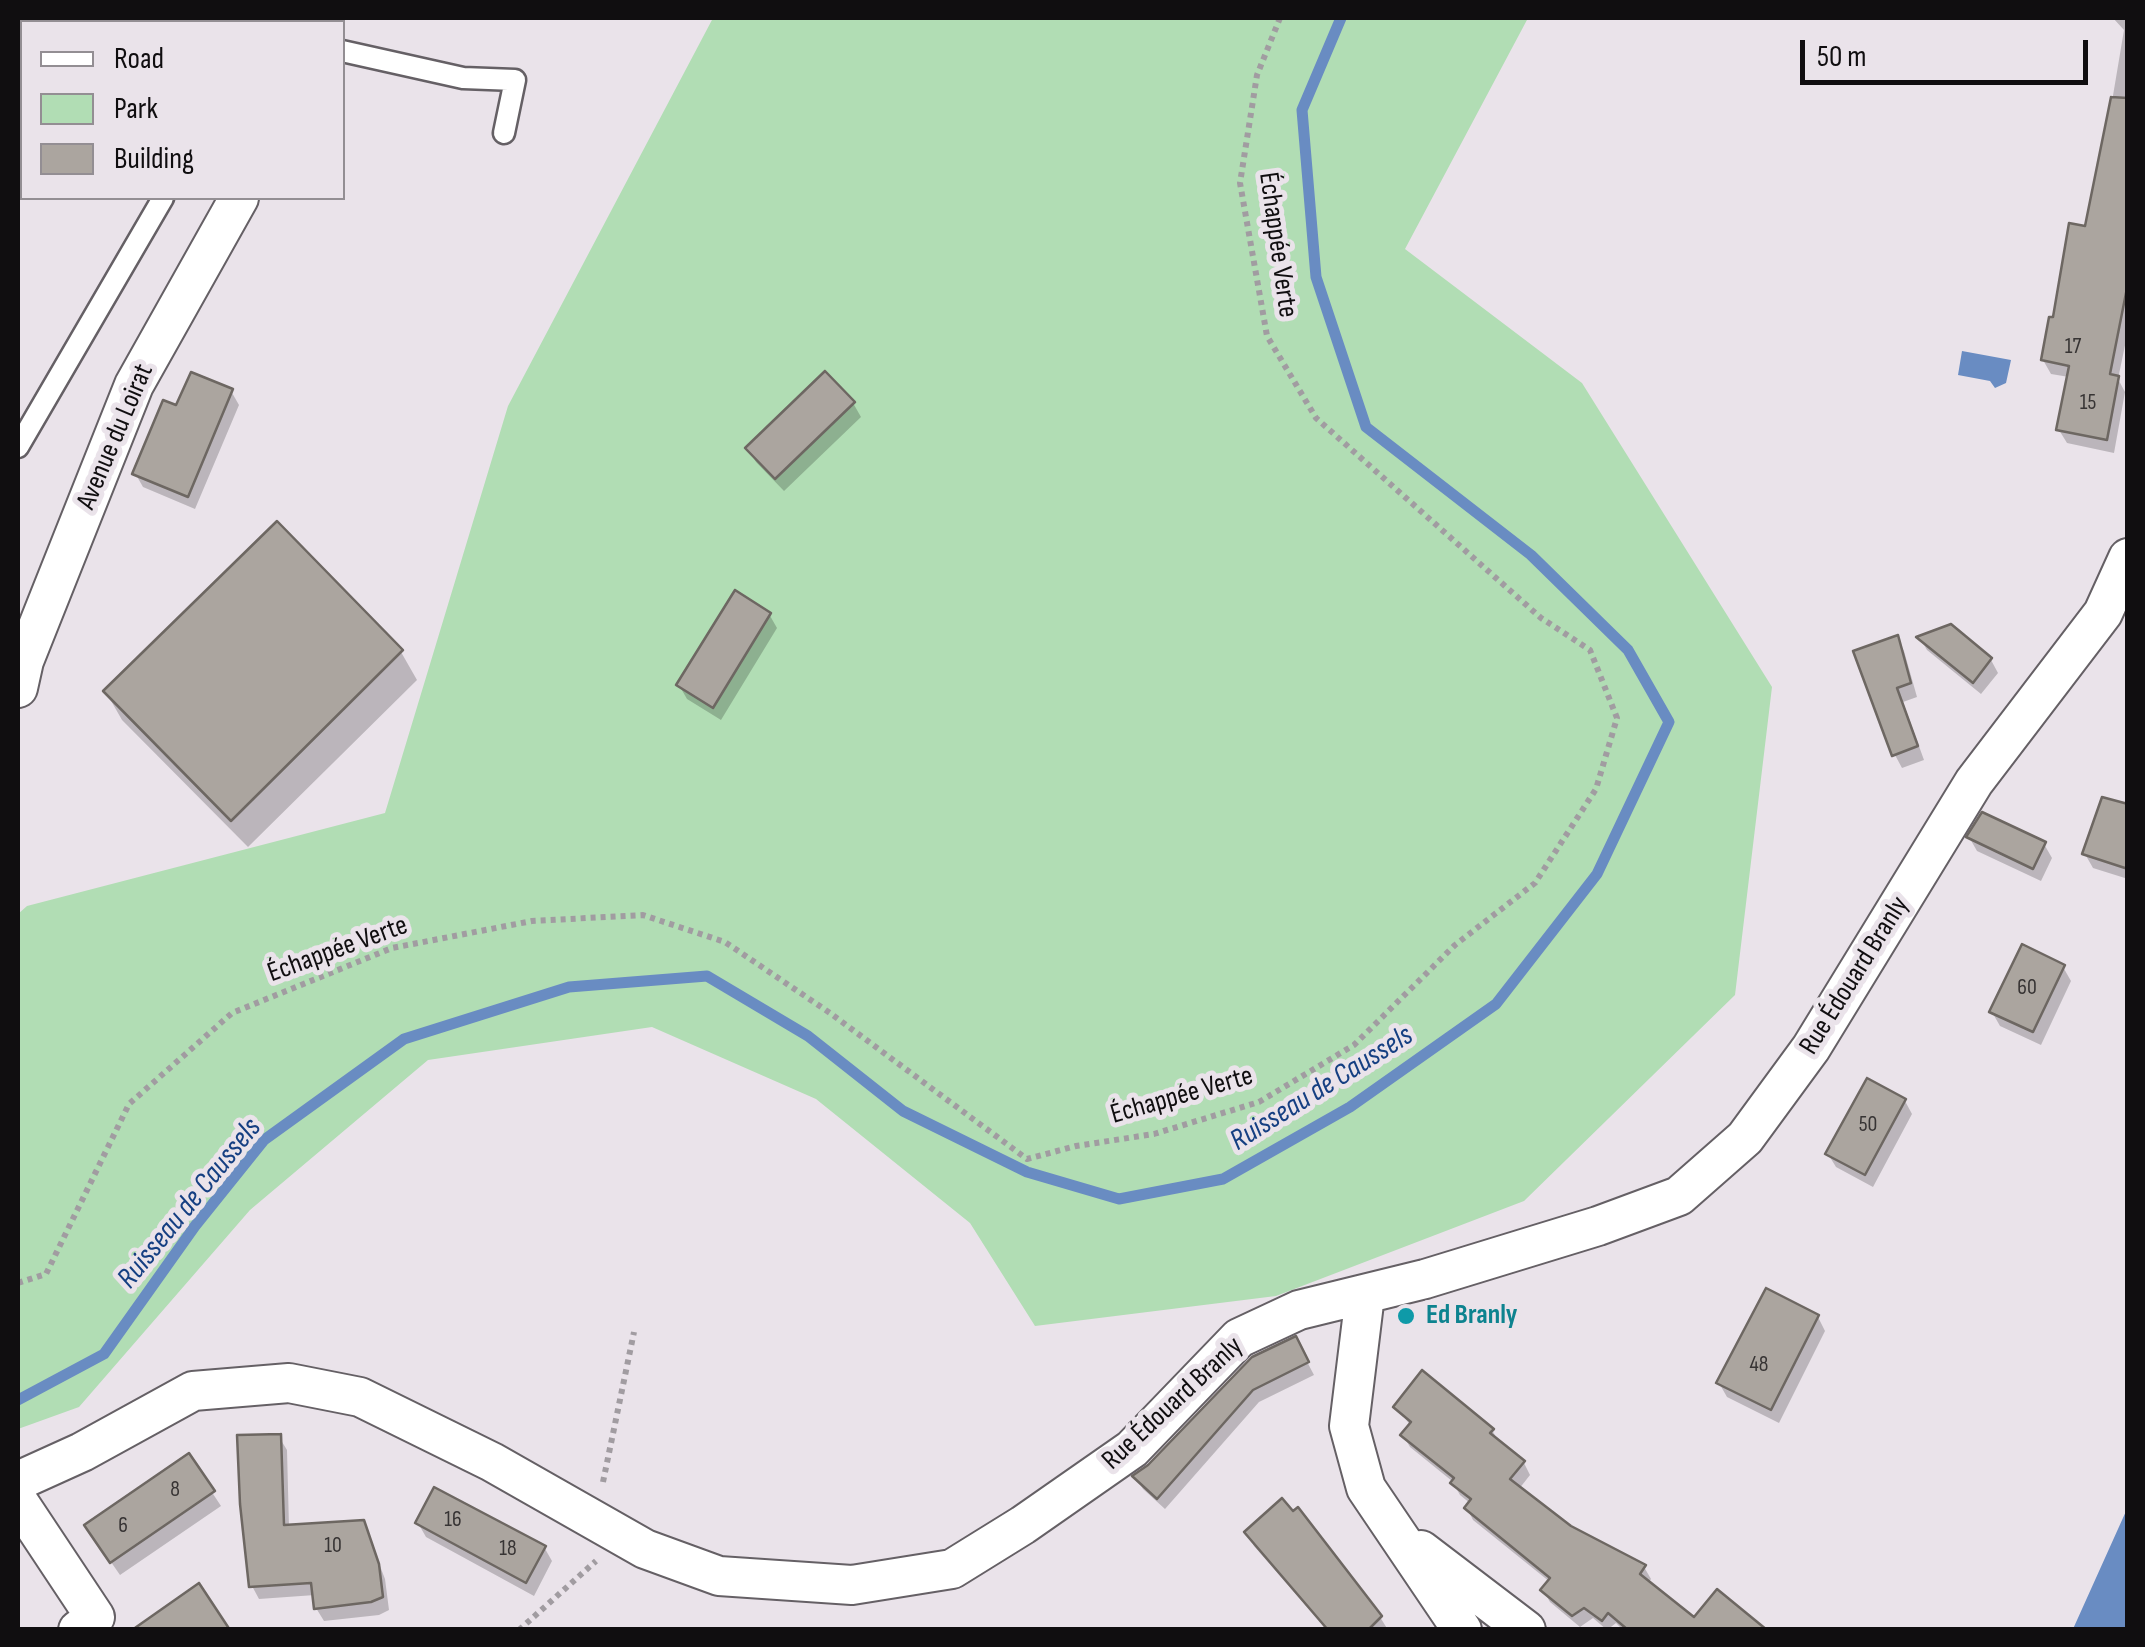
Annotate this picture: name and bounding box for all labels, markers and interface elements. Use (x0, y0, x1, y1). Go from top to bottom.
legend (20, 20, 345, 200)
scale bar (1805, 20, 2092, 82)
text: 50 m (1817, 39, 1866, 75)
text: Road (114, 41, 164, 77)
text: Park (114, 91, 158, 127)
text: Building (114, 141, 194, 177)
street label: Échappée Verte (1250, 170, 1304, 320)
house number: 17 (2065, 334, 2081, 360)
street label: Avenue du Loirat (70, 359, 162, 515)
house number: 15 (2080, 390, 2096, 416)
street label: Rue Édouard Branly (1793, 891, 1917, 1061)
street label: Échappée Verte (263, 909, 413, 991)
house number: 60 (2017, 975, 2037, 1001)
water label: Ruisseau de Caussels (1224, 1018, 1420, 1160)
street label: Échappée Verte (1107, 1060, 1257, 1132)
water label: Ruisseau de Caussels (110, 1112, 270, 1296)
house number: 50 (1859, 1112, 1877, 1138)
place label: Ed Branly (1426, 1299, 1517, 1333)
marker: Ed Branly (1395, 1305, 1417, 1327)
street label: Rue Édouard Branly (1096, 1330, 1250, 1478)
house number: 48 (1750, 1352, 1768, 1378)
house number: 8 (170, 1477, 180, 1503)
house number: 16 (444, 1507, 462, 1533)
house number: 6 (118, 1513, 128, 1539)
house number: 10 (324, 1533, 342, 1559)
house number: 18 (499, 1536, 517, 1562)

